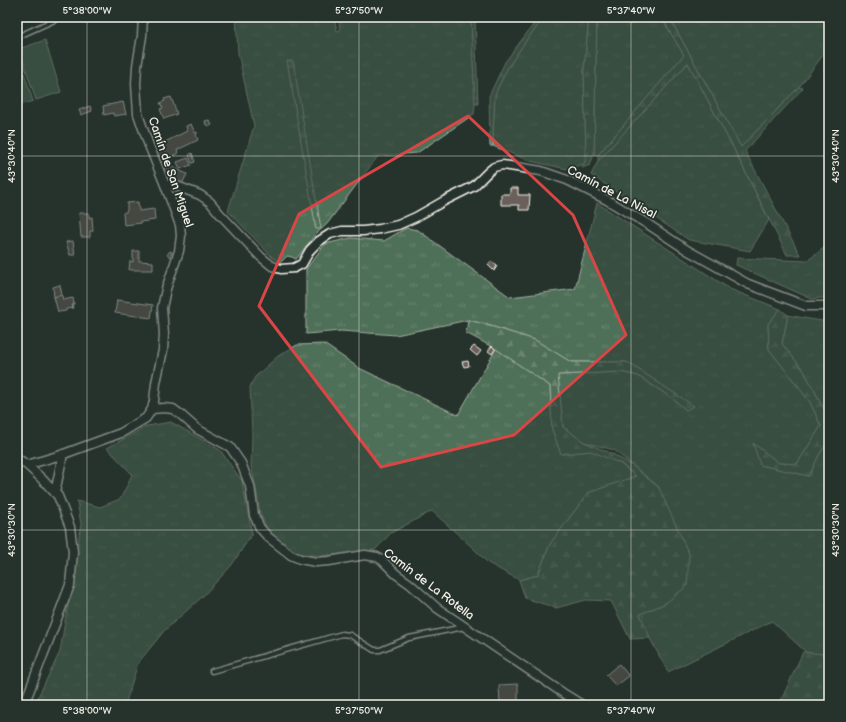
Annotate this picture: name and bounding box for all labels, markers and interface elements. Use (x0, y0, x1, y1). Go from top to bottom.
text: 5°38'00"W (62, 5, 112, 17)
text: 5°37'50"W (335, 5, 383, 17)
text: 5°37'40"W (607, 5, 655, 17)
street label: Camín de San Miguel (145, 115, 196, 229)
text: 43°30'40"N (6, 129, 18, 183)
text: 43°30'40"N (830, 129, 842, 183)
street label: Camín de La Nisal (564, 163, 659, 222)
text: 43°30'30"N (6, 503, 18, 557)
text: 43°30'30"N (830, 503, 842, 557)
street label: Camín de La Rotella (380, 545, 477, 623)
text: 5°38'00"W (62, 705, 112, 717)
text: 5°37'50"W (335, 705, 383, 717)
text: 5°37'40"W (607, 705, 655, 717)

